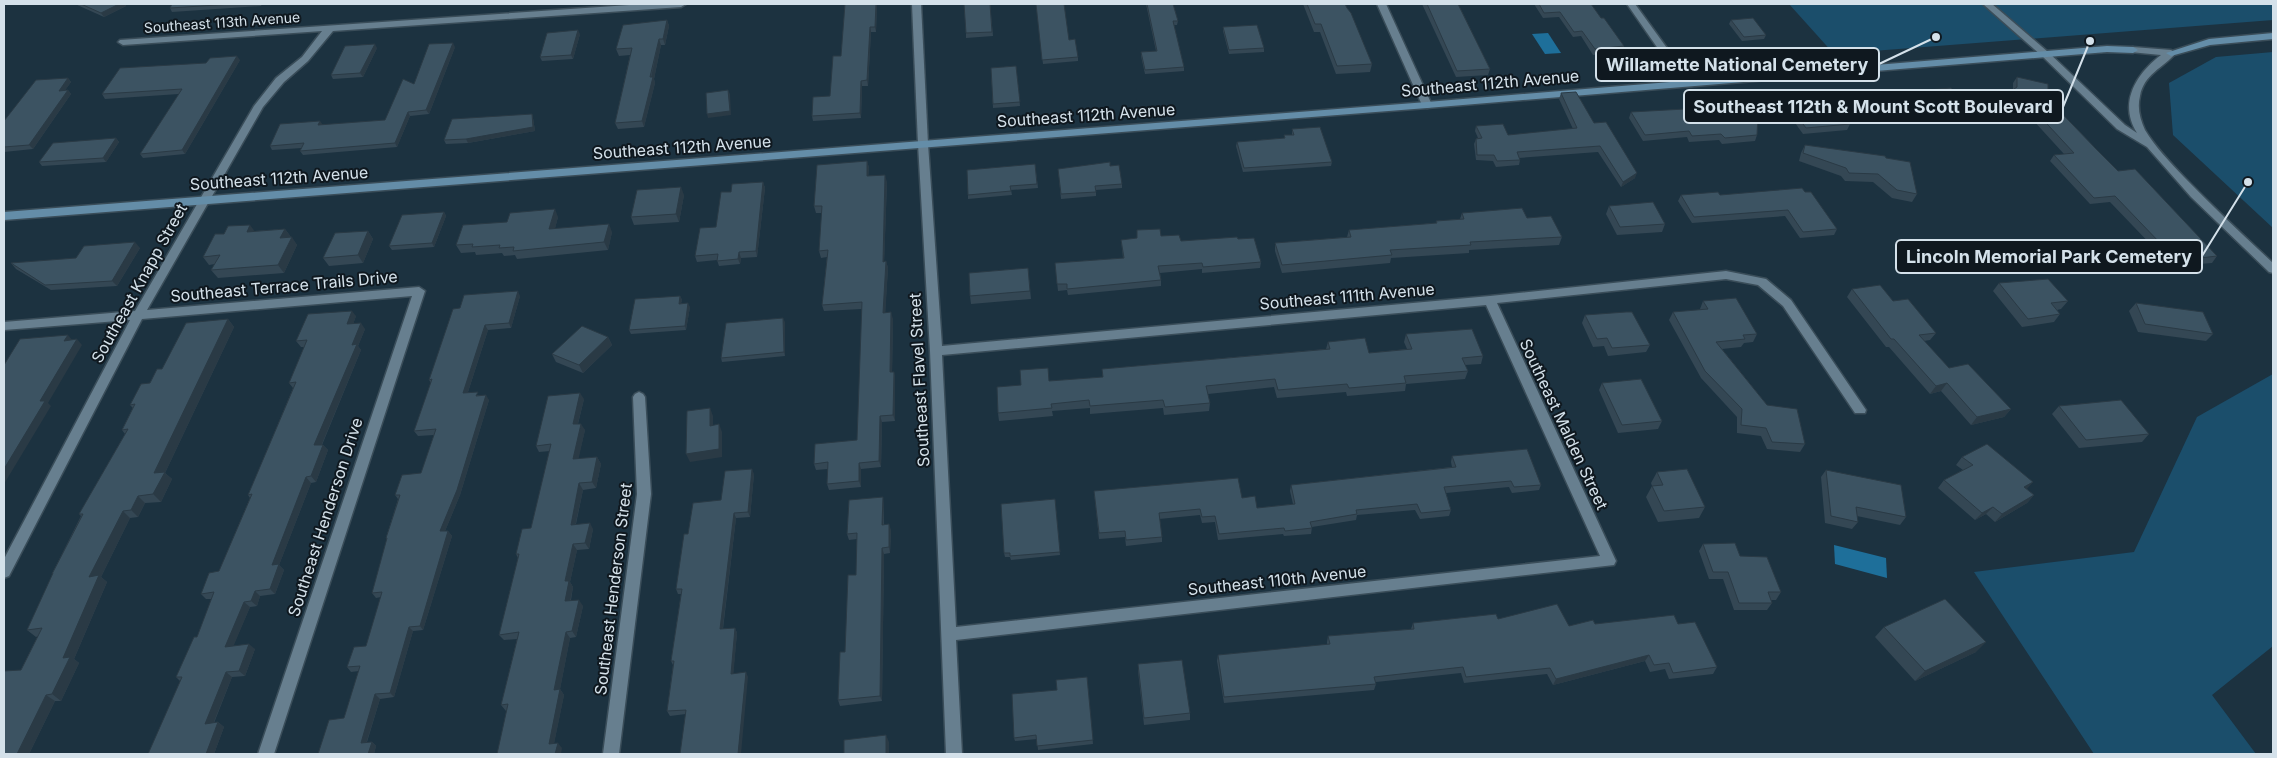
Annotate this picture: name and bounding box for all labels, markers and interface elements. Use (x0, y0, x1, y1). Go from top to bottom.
street label: Southeast 113th Avenue (143, 8, 301, 36)
callout: Willamette National Cemetery (1596, 48, 1879, 81)
text: Willamette National Cemetery (1606, 54, 1868, 75)
street label: Southeast 112th Avenue (1400, 65, 1580, 101)
callout: Southeast 112th & Mount Scott Boulevard (1684, 90, 2063, 123)
text: Southeast 112th & Mount Scott Boulevard (1693, 96, 2053, 117)
street label: Southeast 112th Avenue (996, 99, 1176, 131)
street label: Southeast 112th Avenue (592, 131, 772, 163)
street label: Southeast 112th Avenue (189, 162, 369, 194)
street label: Southeast Knapp Street (87, 200, 191, 366)
callout: Lincoln Memorial Park Cemetery (1896, 240, 2202, 273)
text: Lincoln Memorial Park Cemetery (1906, 246, 2192, 267)
street label: Southeast Terrace Trails Drive (169, 266, 399, 306)
street label: Southeast 111th Avenue (1259, 278, 1435, 314)
street label: Southeast Flavel Street (904, 292, 934, 468)
street label: Southeast Malden Street (1516, 335, 1612, 513)
street label: Southeast Henderson Drive (283, 415, 367, 619)
street label: Southeast Henderson Street (590, 482, 636, 696)
street label: Southeast 110th Avenue (1187, 561, 1367, 599)

